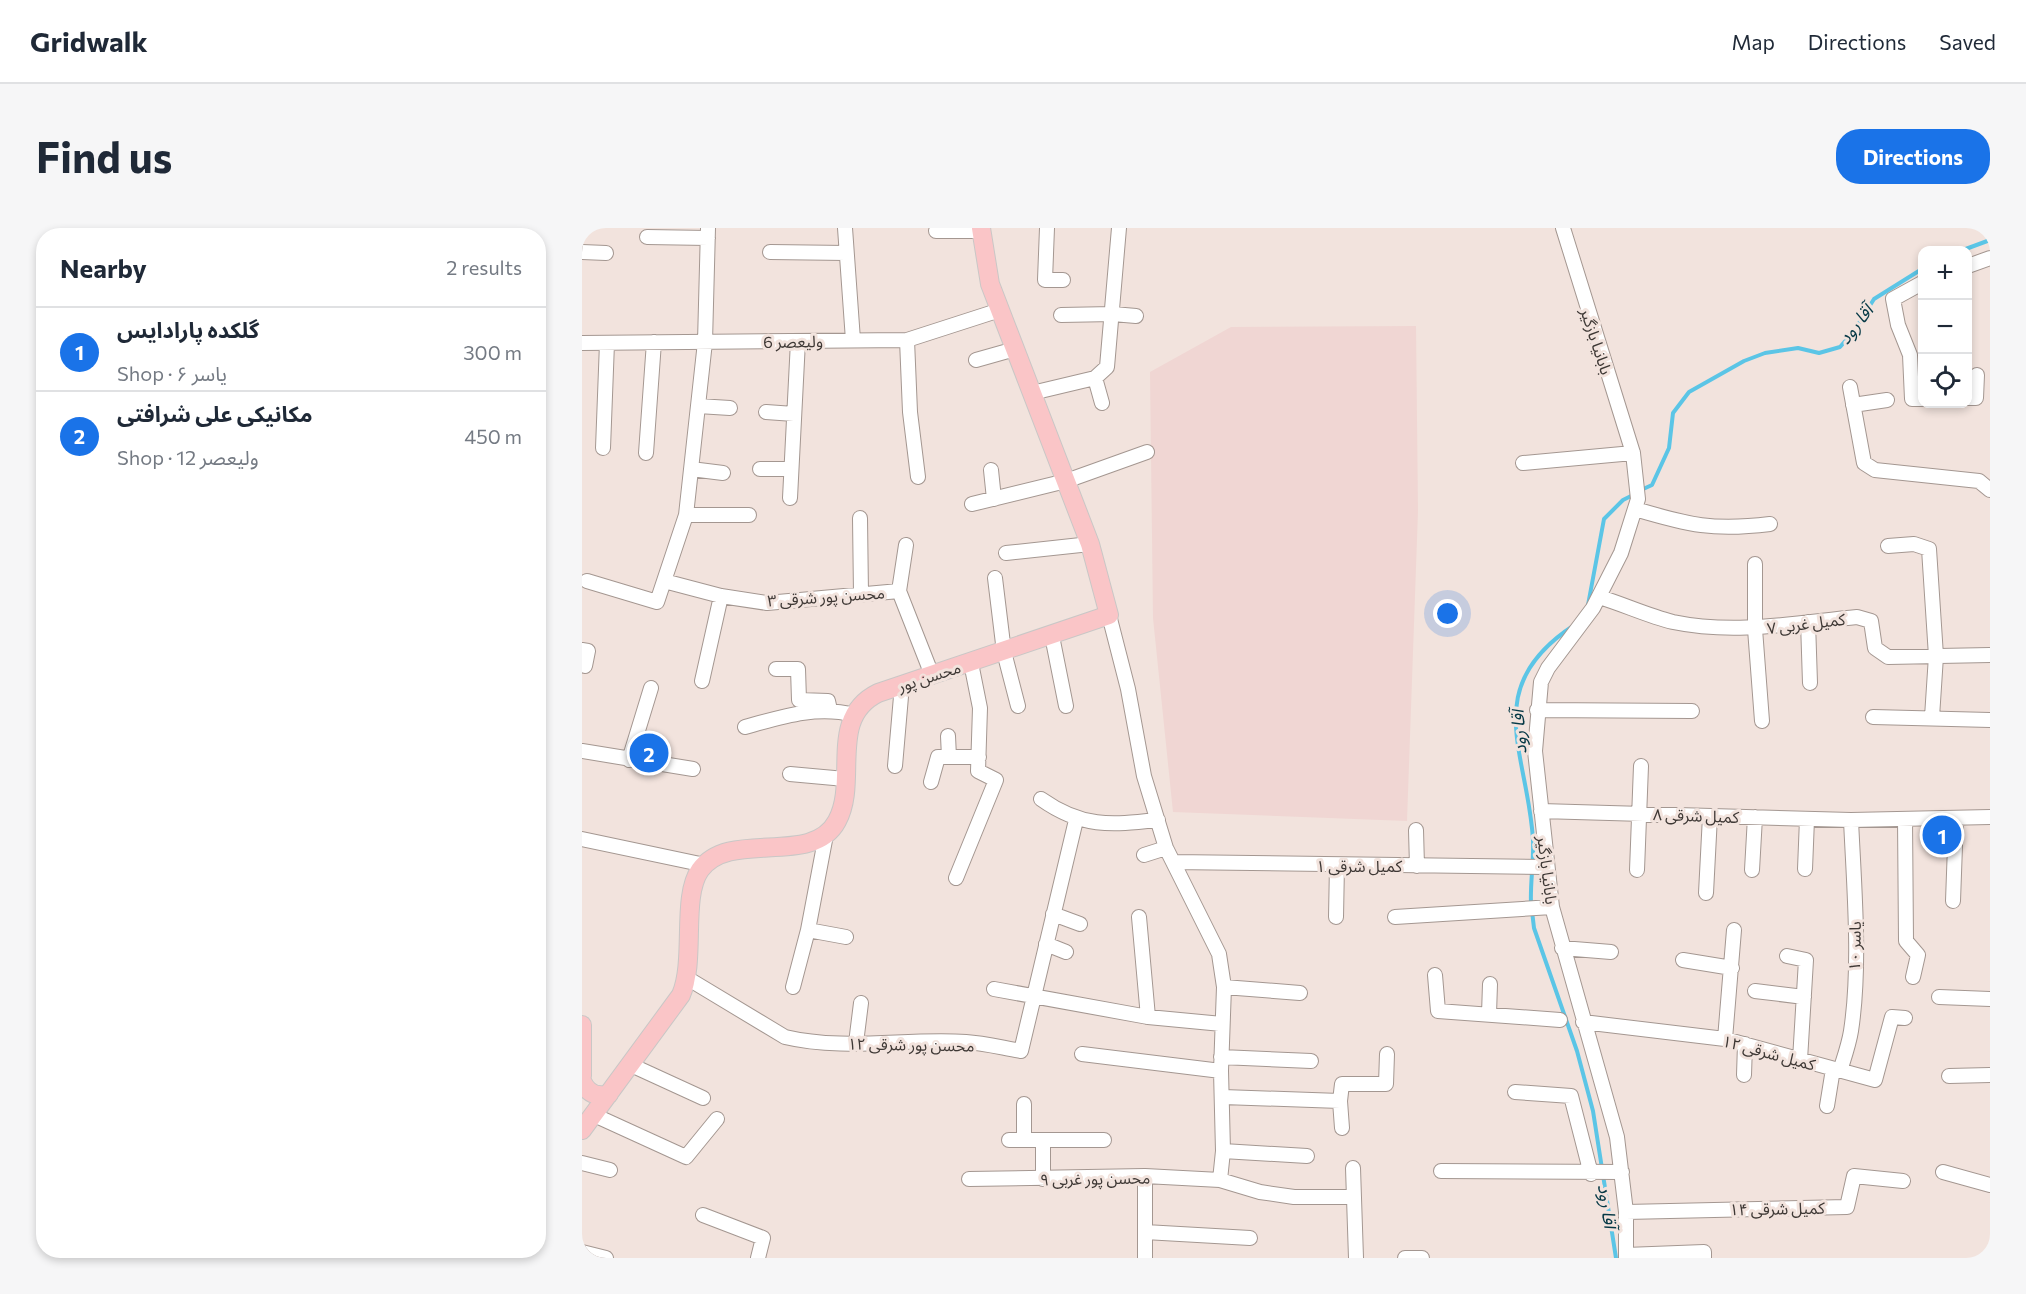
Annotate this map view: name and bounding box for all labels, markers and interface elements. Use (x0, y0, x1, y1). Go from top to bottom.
text: Gridwalk (30, 24, 148, 58)
text: Map (1732, 29, 1775, 54)
text: Directions (1808, 29, 1906, 54)
text: Saved (1939, 29, 1996, 54)
button: Directions (1836, 129, 1990, 184)
text: Find us (36, 130, 172, 182)
map controls (1918, 246, 1972, 408)
button: + (1918, 246, 1972, 300)
text: Nearby (60, 252, 147, 283)
text: 2 results (446, 255, 522, 279)
water label: آقا رود (1833, 297, 1880, 349)
button: − (1918, 300, 1972, 354)
street label: بابانیا بازگیر (1576, 304, 1617, 377)
text: گلکده پارادایس (117, 316, 259, 343)
street label: ولیعصر 6 (763, 331, 823, 352)
text: 1 (75, 340, 84, 364)
text: 300 m (463, 340, 522, 364)
button: locate (1918, 354, 1972, 408)
text: Shop · یاسر ۶ (117, 361, 227, 385)
text: مکانیکی علی شرافتی (117, 400, 313, 427)
text: 2 (74, 424, 85, 448)
text: 450 m (464, 424, 522, 448)
text: Shop · ولیعصر 12 (117, 445, 259, 469)
street label: محسن پور شرقی ۳ (767, 582, 886, 612)
your location (1433, 599, 1462, 628)
street label: کمیل غربی ۷ (1766, 609, 1847, 638)
street label: محسن پور (894, 657, 964, 697)
water label: آقا رود (1505, 705, 1532, 755)
pin: 2 (630, 730, 668, 776)
street label: کمیل شرقی ۸ (1653, 804, 1740, 827)
pin: 1 (1922, 812, 1962, 858)
street label: بابانیا بازگیر (1533, 834, 1562, 906)
street label: کمیل شرقی ۱ (1316, 856, 1402, 876)
street label: یاسر ۱۰ (1844, 921, 1865, 971)
street label: کمیل شرقی ۱۲ (1720, 1030, 1818, 1075)
street label: محسن پور شرقی ۱۲ (847, 1033, 975, 1057)
street label: محسن پور غربی ۹ (1040, 1168, 1150, 1191)
water label: آقا رود (1593, 1182, 1623, 1233)
street label: کمیل شرقی ۱۴ (1729, 1198, 1825, 1219)

